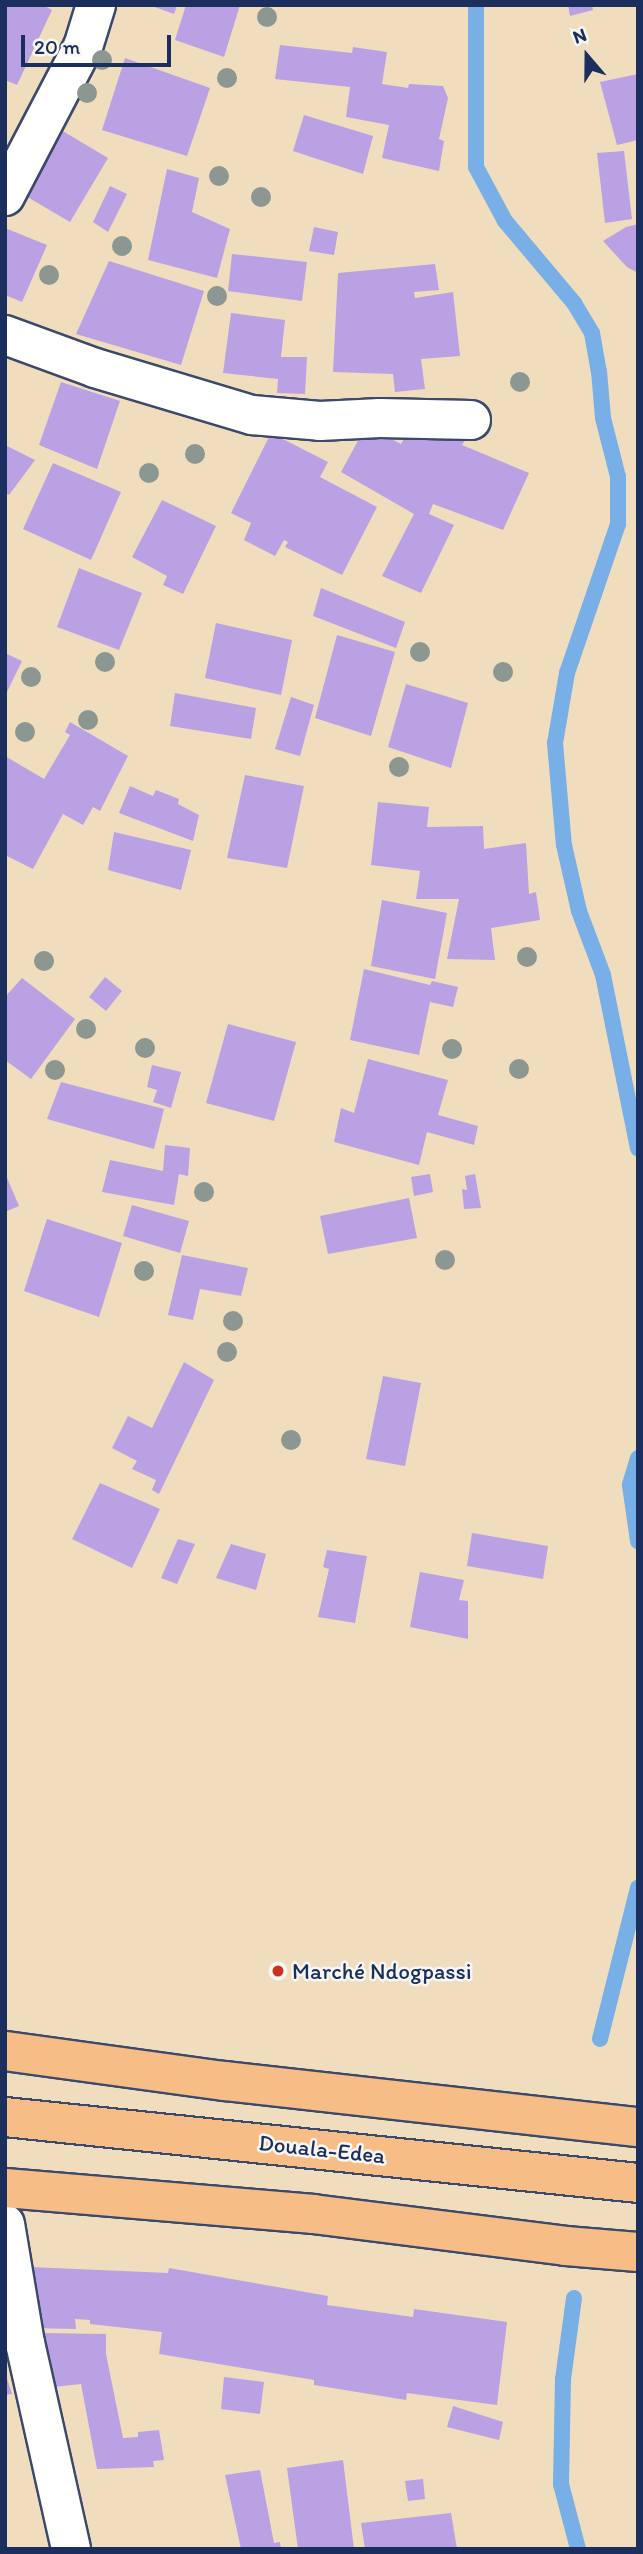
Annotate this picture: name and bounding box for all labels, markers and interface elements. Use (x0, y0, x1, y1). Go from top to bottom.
scale bar (24, 21, 175, 65)
north arrow (552, 21, 622, 91)
text: N (570, 23, 590, 49)
text: 20 m (34, 34, 80, 59)
place label: Marché Ndogpassi (292, 1957, 472, 1985)
marker: Marché Ndogpassi (270, 1963, 286, 1979)
street label: Douala-Edea (257, 2129, 387, 2169)

